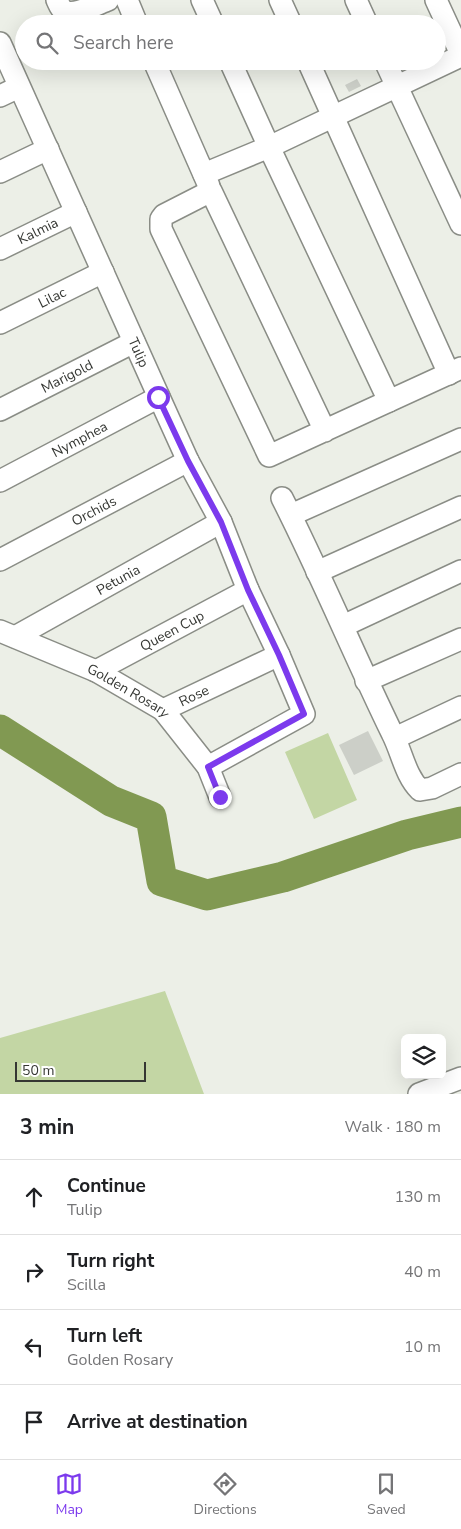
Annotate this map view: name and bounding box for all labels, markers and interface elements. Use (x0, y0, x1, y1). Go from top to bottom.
search box (15, 15, 446, 70)
icon: search (33, 29, 61, 57)
text: Search here (73, 30, 174, 56)
street label: Kalmia (14, 213, 61, 249)
street label: Lilac (35, 282, 70, 312)
street label: Tulip (124, 334, 154, 370)
street label: Marigold (38, 355, 96, 397)
route start (147, 386, 170, 409)
street label: Nymphea (48, 416, 111, 462)
street label: Orchids (68, 491, 120, 530)
street label: Petunia (93, 560, 143, 599)
street label: Queen Cup (136, 606, 207, 655)
street label: Golden Rosary (84, 659, 175, 722)
street label: Rose (176, 680, 212, 711)
route end (209, 786, 232, 809)
map controls (401, 1034, 446, 1079)
button: layers (401, 1034, 446, 1079)
scale bar (15, 1059, 146, 1082)
text: 50 m (22, 1061, 54, 1080)
text: 3 min (20, 1113, 74, 1141)
text: Walk · 180 m (345, 1116, 441, 1138)
text: Continue (67, 1173, 146, 1199)
icon: ahead (20, 1183, 48, 1211)
text: 130 m (394, 1186, 441, 1208)
text: Tulip (67, 1199, 102, 1221)
text: Turn right (67, 1248, 154, 1274)
icon: right (20, 1258, 48, 1286)
text: 40 m (404, 1261, 441, 1283)
text: Scilla (67, 1274, 106, 1296)
text: Turn left (67, 1323, 142, 1349)
icon: left (20, 1333, 48, 1361)
text: 10 m (404, 1336, 441, 1358)
text: Golden Rosary (67, 1349, 173, 1371)
icon: arrive (20, 1408, 48, 1436)
text: Arrive at destination (67, 1409, 248, 1435)
tab: Map (55, 1470, 83, 1519)
tab: Directions (194, 1470, 257, 1519)
tab: Saved (367, 1470, 406, 1519)

